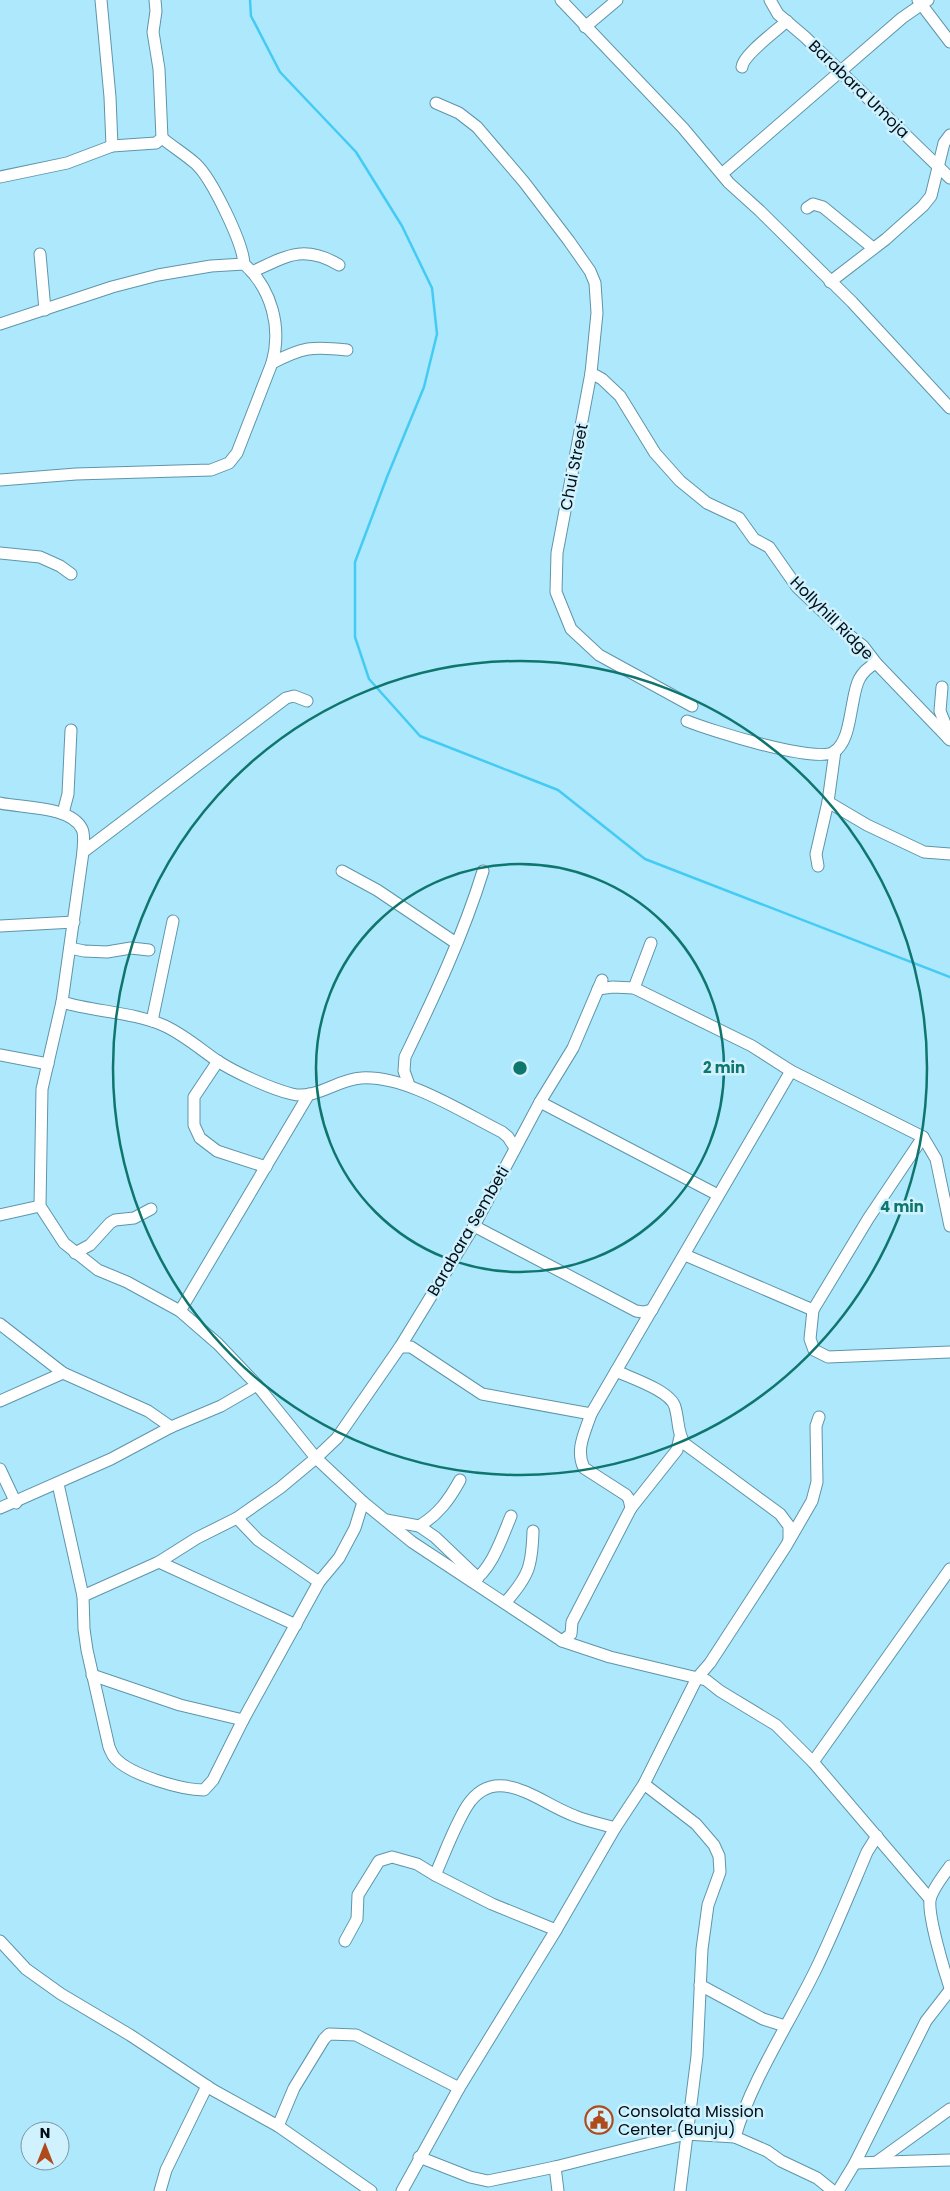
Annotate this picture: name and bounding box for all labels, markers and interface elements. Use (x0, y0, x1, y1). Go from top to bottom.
street label: Barabara Umoja (803, 35, 915, 143)
street label: Chui Street (554, 421, 594, 512)
street label: Hollyhill Ridge (785, 571, 879, 665)
text: 2 min (703, 1057, 745, 1078)
centre of rings (511, 1059, 529, 1077)
street label: Barabara Sembeti (421, 1162, 515, 1300)
text: 4 min (880, 1196, 924, 1217)
place label: Consolata Mission Center (Bunju) (618, 2100, 764, 2141)
public building icon: Consolata Mission Center (Bunju) (584, 2105, 614, 2135)
north arrow (20, 2121, 70, 2171)
text: N (40, 2123, 50, 2143)

